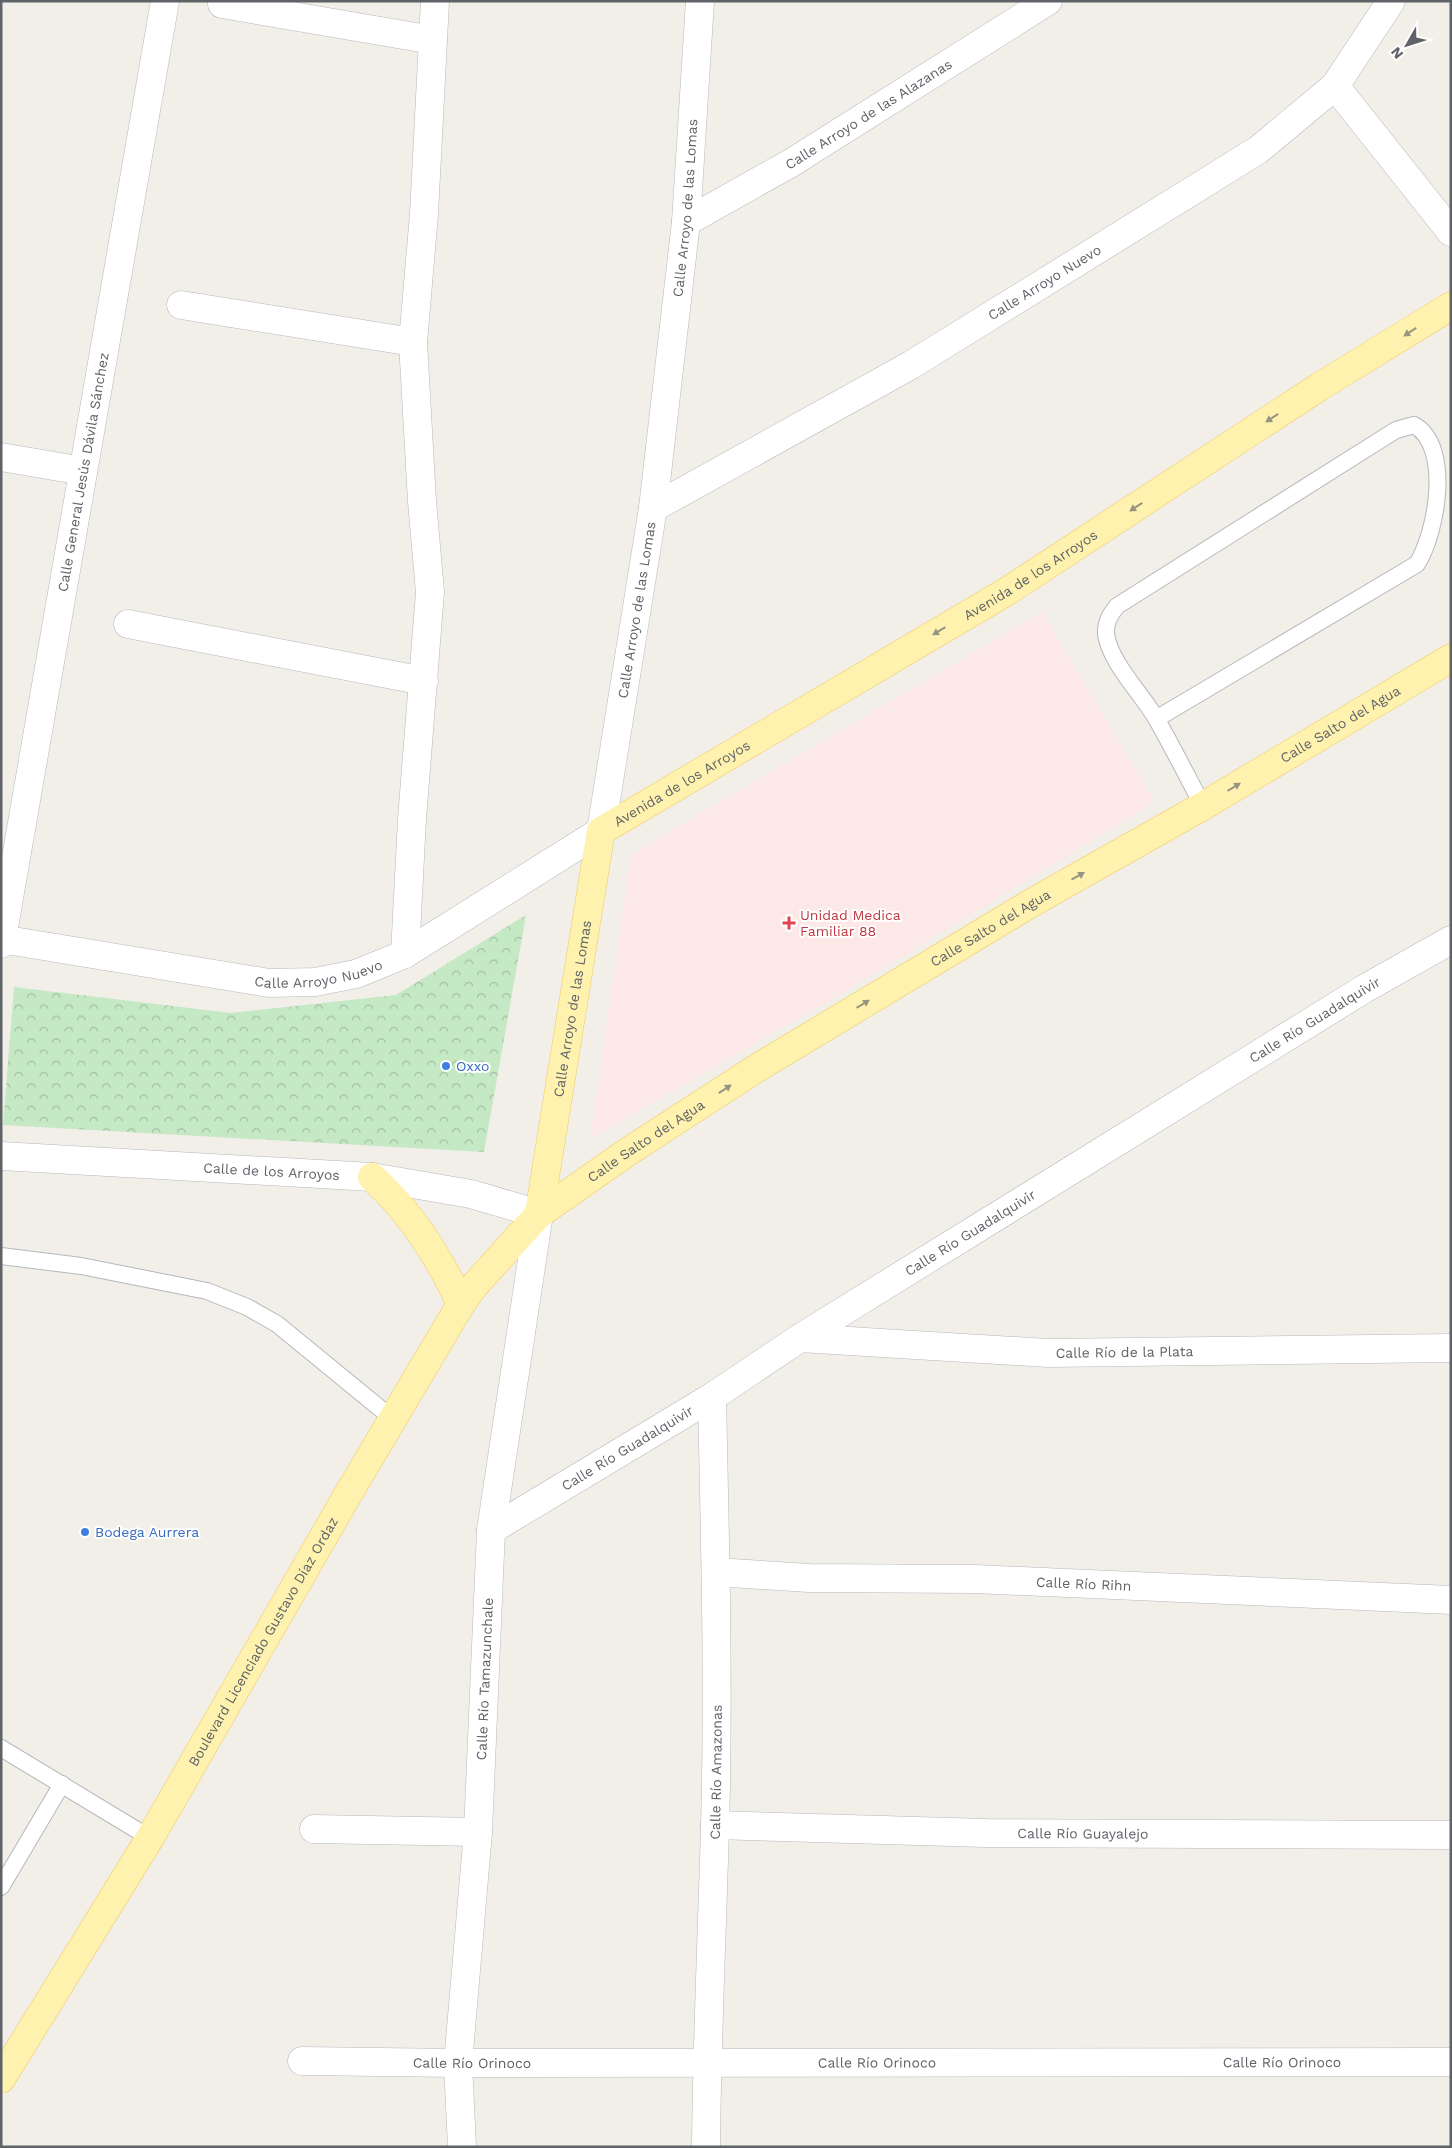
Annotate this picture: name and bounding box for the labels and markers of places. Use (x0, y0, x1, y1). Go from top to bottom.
place label: Unidad Medica Familiar 88 (800, 907, 901, 939)
marker: Unidad Medica Familiar 88 (782, 916, 796, 930)
place label: Oxxo (456, 1058, 489, 1074)
marker: Oxxo (440, 1060, 452, 1072)
place label: Bodega Aurrera (95, 1524, 199, 1540)
marker: Bodega Aurrera (79, 1526, 91, 1538)

